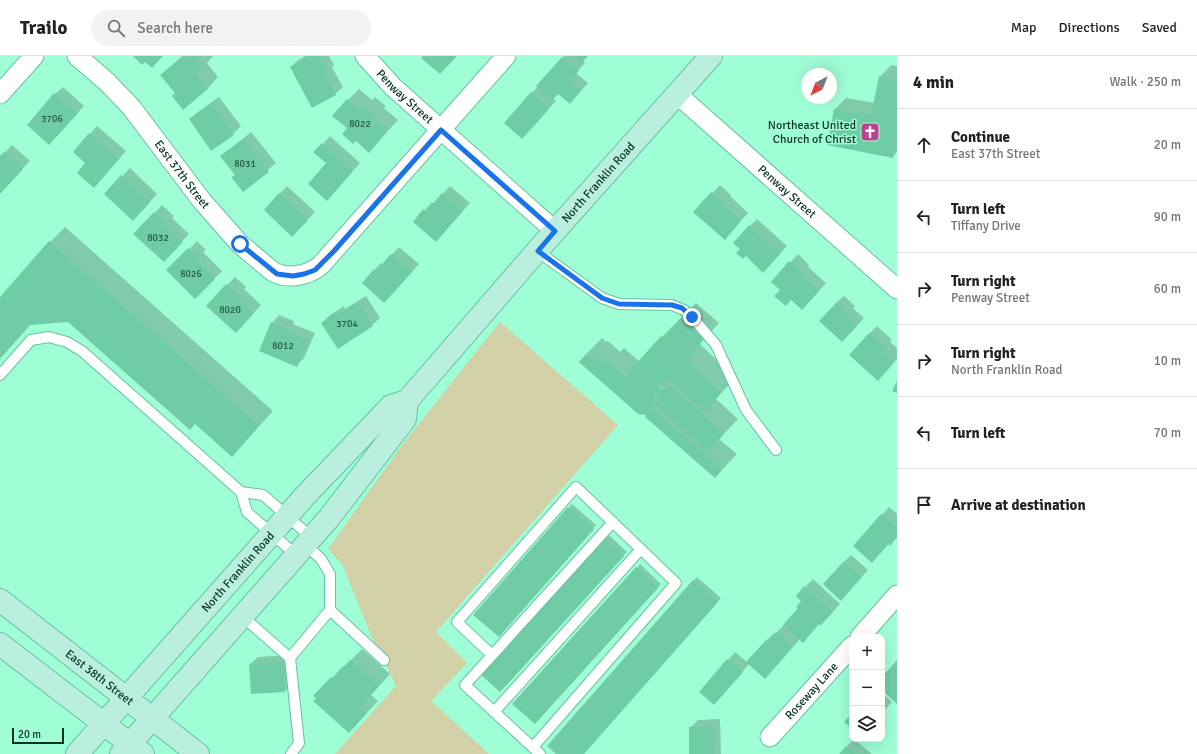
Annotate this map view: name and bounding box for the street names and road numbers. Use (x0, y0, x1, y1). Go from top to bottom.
street label: Penway Street (373, 66, 437, 127)
street label: East 37th Street (151, 137, 213, 212)
street label: North Franklin Road (558, 139, 638, 226)
street label: Penway Street (755, 162, 819, 221)
street label: North Franklin Road (198, 528, 278, 615)
street label: East 38th Street (62, 646, 137, 709)
street label: Roseway Lane (782, 659, 841, 723)

